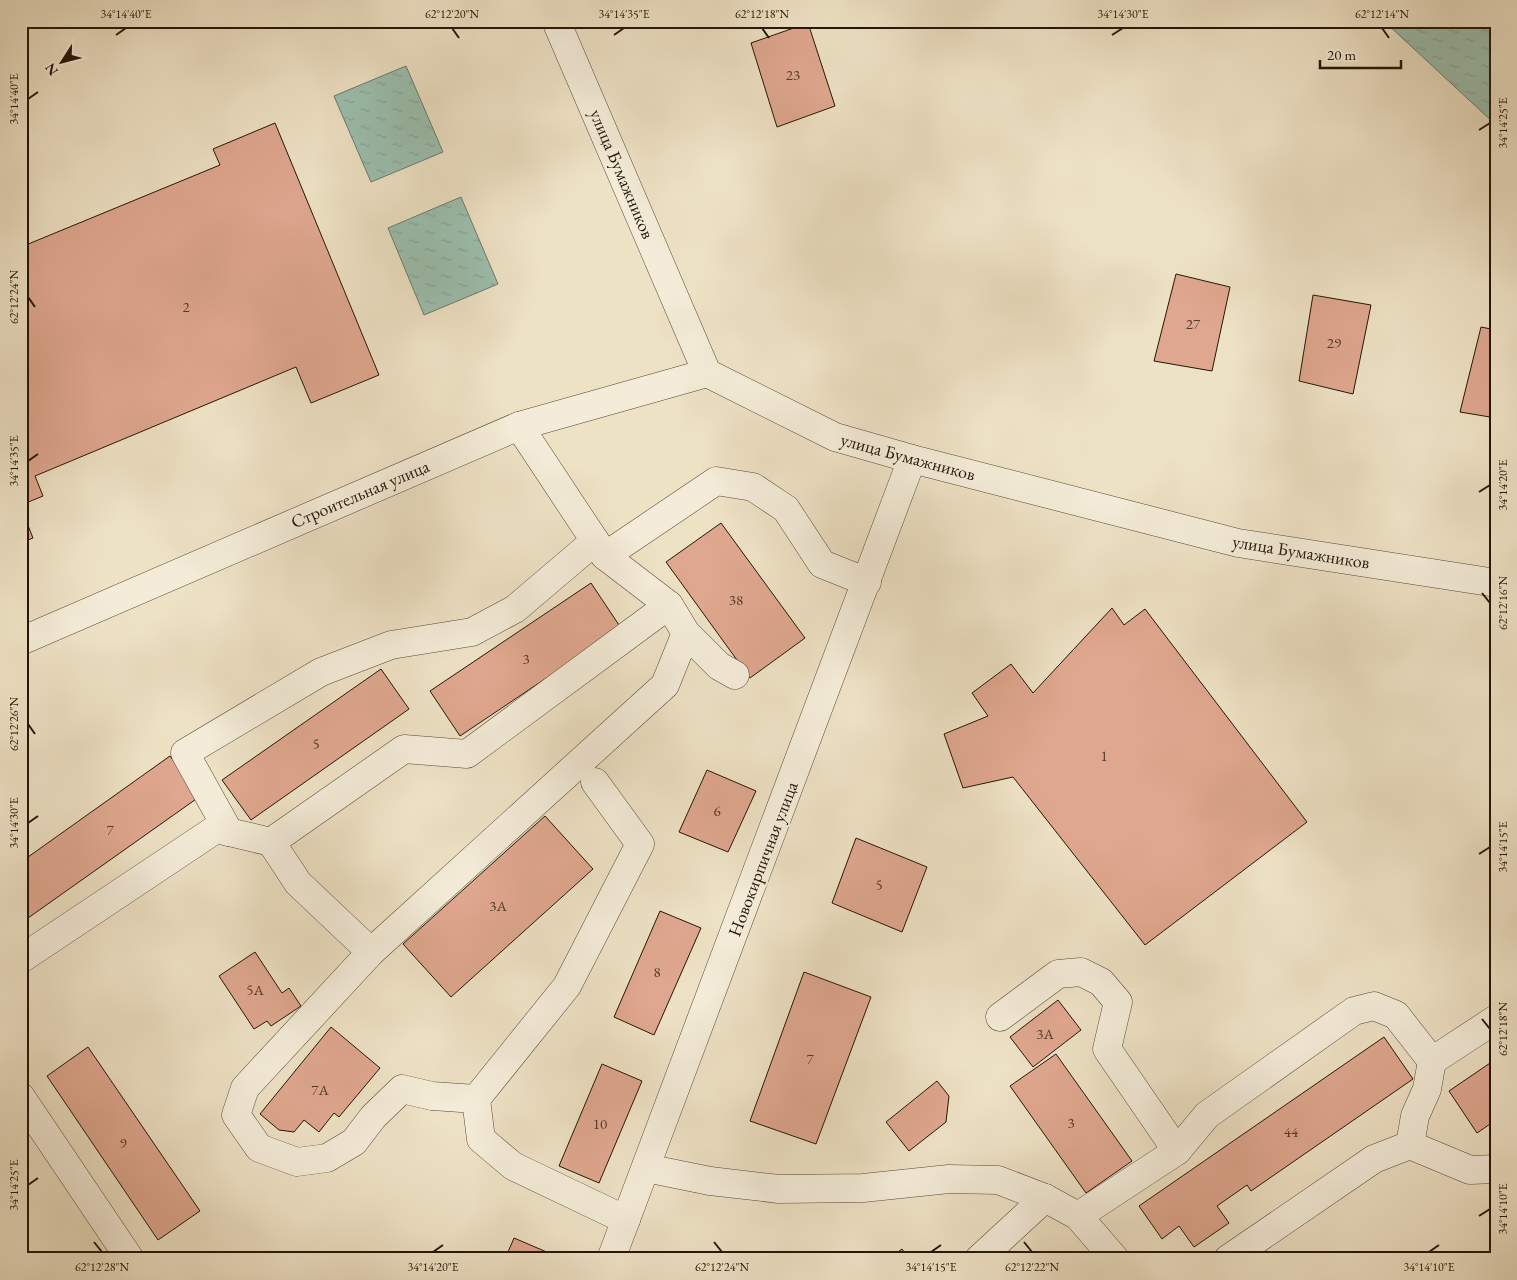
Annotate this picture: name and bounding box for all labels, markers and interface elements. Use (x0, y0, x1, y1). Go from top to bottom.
text: 34°14'40"E (100, 6, 152, 22)
text: 62°12'20"N (425, 6, 479, 22)
text: 34°14'35"E (598, 6, 650, 22)
text: 62°12'18"N (735, 6, 789, 22)
text: 34°14'30"E (1097, 6, 1149, 22)
text: 62°12'14"N (1355, 6, 1409, 22)
north arrow (38, 38, 88, 88)
scale bar (1320, 38, 1401, 70)
text: 20 m (1327, 45, 1356, 64)
text: N (40, 59, 62, 80)
house number: 23 (786, 65, 800, 84)
text: 34°14'40"E (6, 73, 22, 125)
text: 34°14'25"E (1495, 97, 1511, 149)
street label: улица Бумажников (585, 106, 660, 242)
text: 62°12'24"N (6, 270, 22, 324)
house number: 2 (182, 297, 190, 316)
house number: 27 (1186, 314, 1201, 333)
house number: 29 (1327, 333, 1341, 352)
street label: улица Бумажников (838, 427, 978, 486)
text: 34°14'35"E (6, 435, 22, 487)
street label: Строительная улица (287, 454, 433, 533)
text: 34°14'20"E (1495, 459, 1511, 511)
street label: улица Бумажников (1231, 529, 1372, 574)
text: 62°12'16"N (1495, 576, 1511, 630)
house number: 38 (729, 590, 743, 609)
house number: 3 (522, 649, 530, 668)
text: 62°12'26"N (6, 697, 22, 751)
house number: 5 (312, 734, 320, 753)
house number: 1 (1100, 746, 1108, 765)
street label: Новокирпичная улица (722, 777, 803, 940)
text: 34°14'30"E (6, 797, 22, 849)
house number: 6 (713, 801, 721, 820)
house number: 7 (106, 820, 114, 839)
text: 34°14'15"E (1495, 821, 1511, 873)
house number: 5 (875, 875, 883, 894)
house number: 3А (489, 896, 507, 915)
house number: 8 (653, 962, 661, 981)
house number: 5А (246, 980, 264, 999)
text: 62°12'18"N (1495, 1002, 1511, 1056)
house number: 3А (1036, 1024, 1054, 1043)
house number: 7 (806, 1049, 814, 1068)
house number: 7А (311, 1080, 329, 1099)
house number: 3 (1067, 1113, 1075, 1132)
house number: 10 (593, 1114, 607, 1133)
house number: 44 (1284, 1122, 1299, 1141)
house number: 9 (119, 1133, 127, 1152)
text: 34°14'25"E (6, 1159, 22, 1211)
text: 34°14'10"E (1495, 1183, 1511, 1235)
text: 62°12'28"N (75, 1259, 129, 1275)
text: 34°14'20"E (407, 1259, 459, 1275)
text: 62°12'24"N (695, 1259, 749, 1275)
text: 34°14'15"E (905, 1259, 957, 1275)
text: 62°12'22"N (1005, 1259, 1059, 1275)
text: 34°14'10"E (1403, 1259, 1455, 1275)

